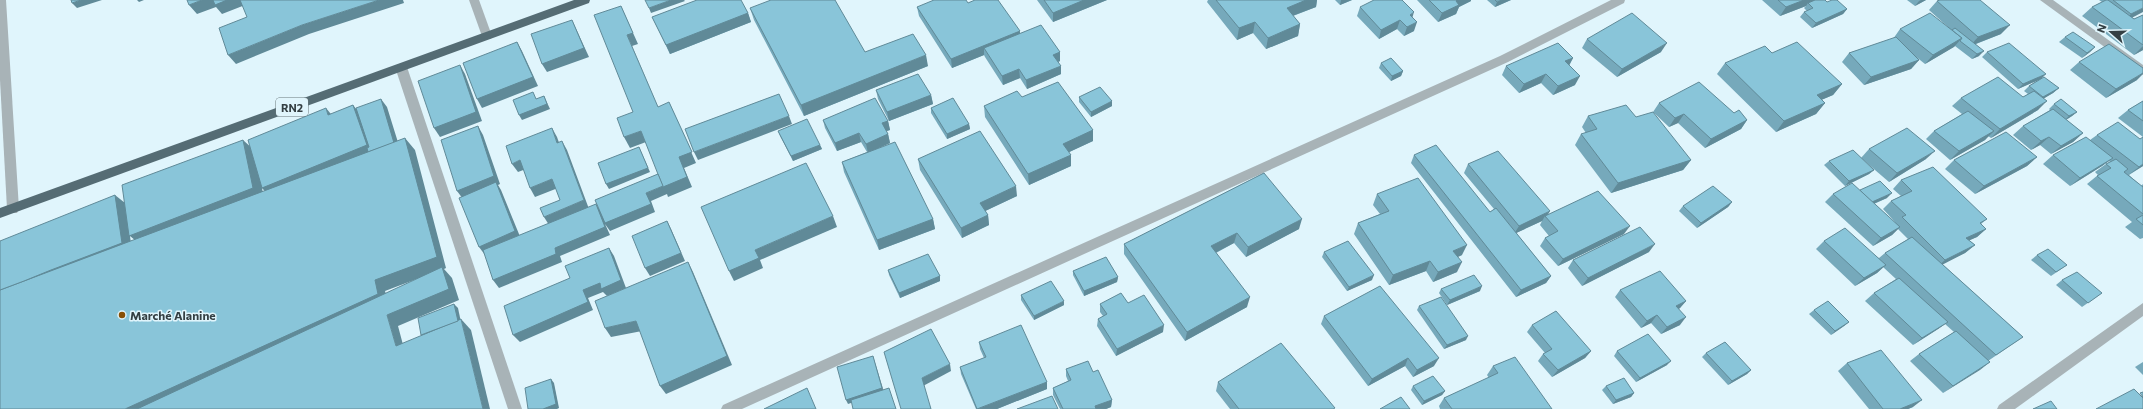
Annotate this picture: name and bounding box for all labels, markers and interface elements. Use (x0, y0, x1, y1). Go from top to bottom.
north arrow (2091, 12, 2131, 52)
text: N (2094, 22, 2109, 35)
road number: RN2 (276, 98, 308, 116)
place label: Marché Alanine (130, 308, 216, 322)
marker: Marché Alanine (117, 310, 127, 320)

